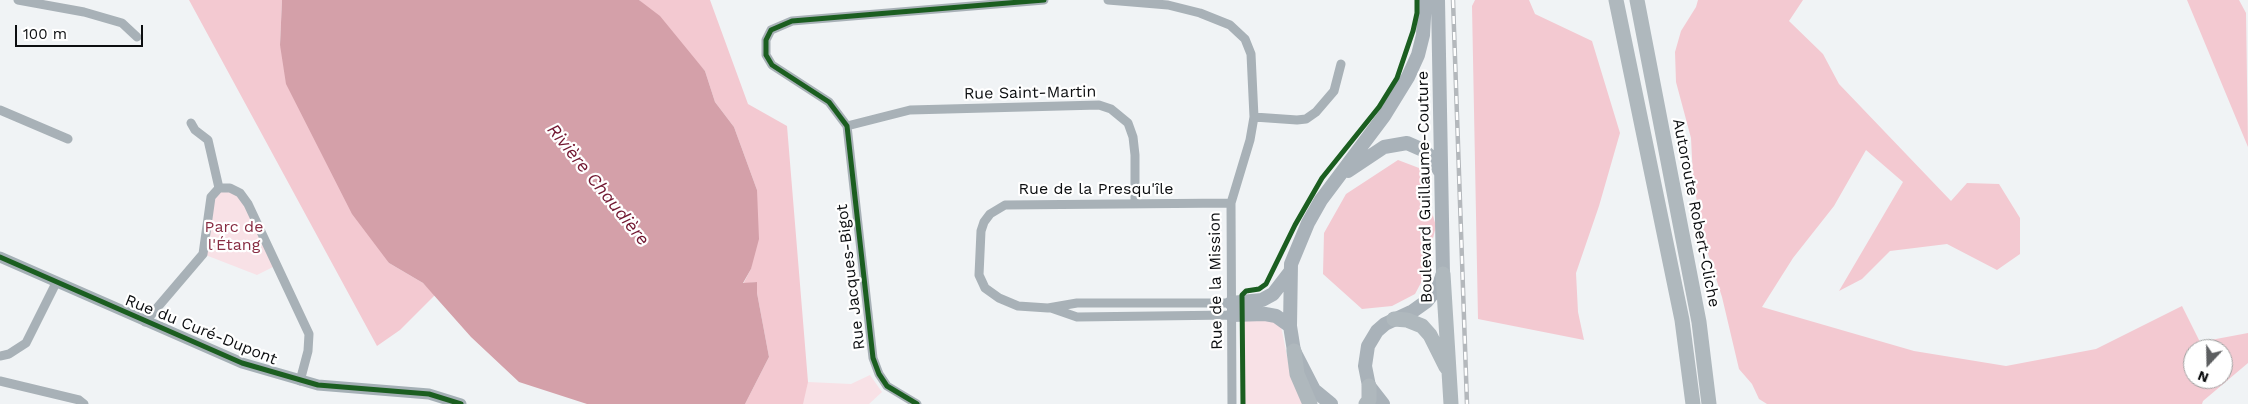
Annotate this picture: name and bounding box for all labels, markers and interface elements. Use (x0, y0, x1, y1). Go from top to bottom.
scale bar (18, 15, 145, 47)
text: 100 m (23, 25, 67, 43)
street label: Boulevard Guillaume-Couture (1413, 71, 1437, 303)
street label: Rue Saint-Martin (964, 82, 1096, 104)
street label: Autoroute Robert-Cliche (1668, 117, 1724, 309)
water label: Rivière Chaudière (542, 120, 654, 250)
street label: Rue de la Presqu'île (1019, 179, 1173, 199)
street label: Rue Jacques-Bigot (833, 203, 869, 351)
street label: Rue de la Mission (1205, 212, 1227, 350)
park label: Parc de l'Étang (205, 217, 263, 255)
street label: Rue du Curé-Dupont (122, 291, 280, 369)
north arrow (2183, 339, 2233, 389)
text: N (2195, 368, 2211, 386)

